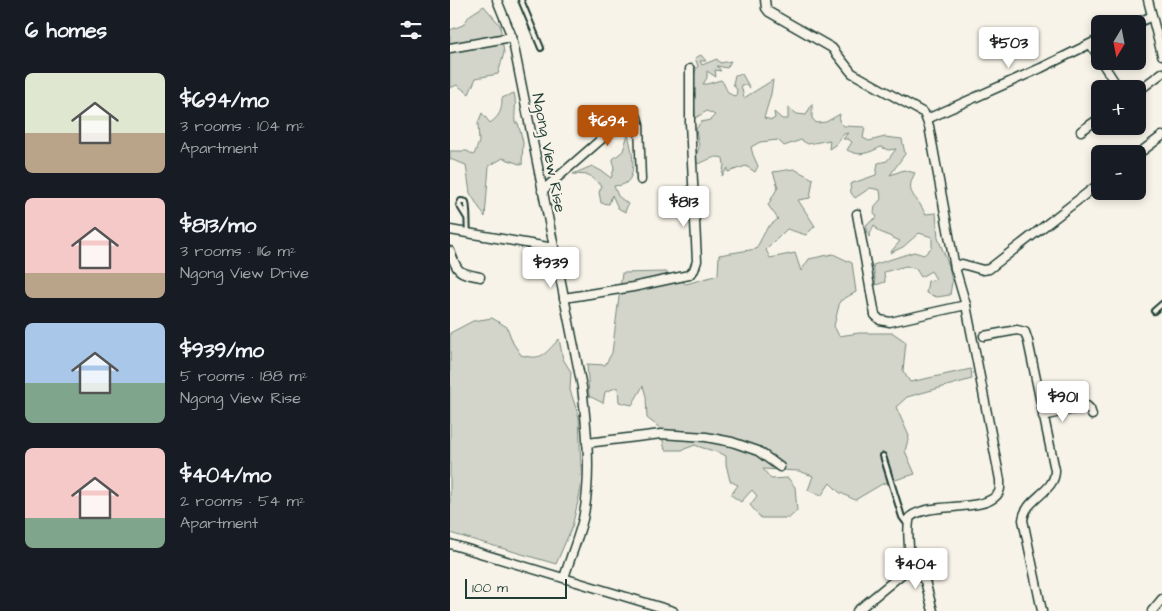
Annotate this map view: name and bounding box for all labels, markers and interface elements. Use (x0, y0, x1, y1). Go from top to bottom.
north arrow (1091, 15, 1146, 70)
map controls (1091, 15, 1146, 200)
text: 6 homes (25, 16, 107, 45)
icon: filters (397, 16, 425, 44)
pin: $503 (979, 27, 1039, 69)
text: $503 (990, 32, 1028, 54)
button: + (1091, 80, 1146, 135)
text: $694/mo (180, 86, 269, 115)
street label: Ngong View Rise (526, 92, 571, 215)
icon: home (65, 93, 125, 153)
pin: $694 (578, 104, 638, 147)
text: $694 (589, 110, 627, 132)
text: 3 rooms · 104 m² (180, 115, 305, 137)
text: Apartment (180, 137, 258, 159)
button: − (1091, 145, 1146, 200)
pin: $813 (654, 186, 714, 228)
text: $813 (669, 191, 699, 213)
text: $813/mo (180, 211, 256, 240)
icon: home (65, 218, 125, 278)
text: 3 rooms · 116 m² (180, 240, 296, 262)
pin: $939 (521, 246, 581, 289)
text: $939 (533, 252, 569, 274)
text: Ngong View Drive (180, 262, 309, 284)
text: $939/mo (180, 336, 264, 365)
icon: home (65, 343, 125, 403)
text: 5 rooms · 188 m² (180, 365, 308, 387)
pin: $901 (1033, 380, 1093, 423)
text: $901 (1048, 386, 1078, 408)
text: Ngong View Rise (180, 387, 301, 409)
text: $404/mo (180, 461, 271, 490)
icon: home (65, 468, 125, 528)
text: 2 rooms · 54 m² (180, 490, 305, 512)
text: Apartment (180, 512, 258, 534)
pin: $404 (886, 548, 946, 590)
text: $404 (896, 553, 936, 575)
scale bar (465, 576, 568, 599)
text: 100 m (472, 578, 508, 598)

